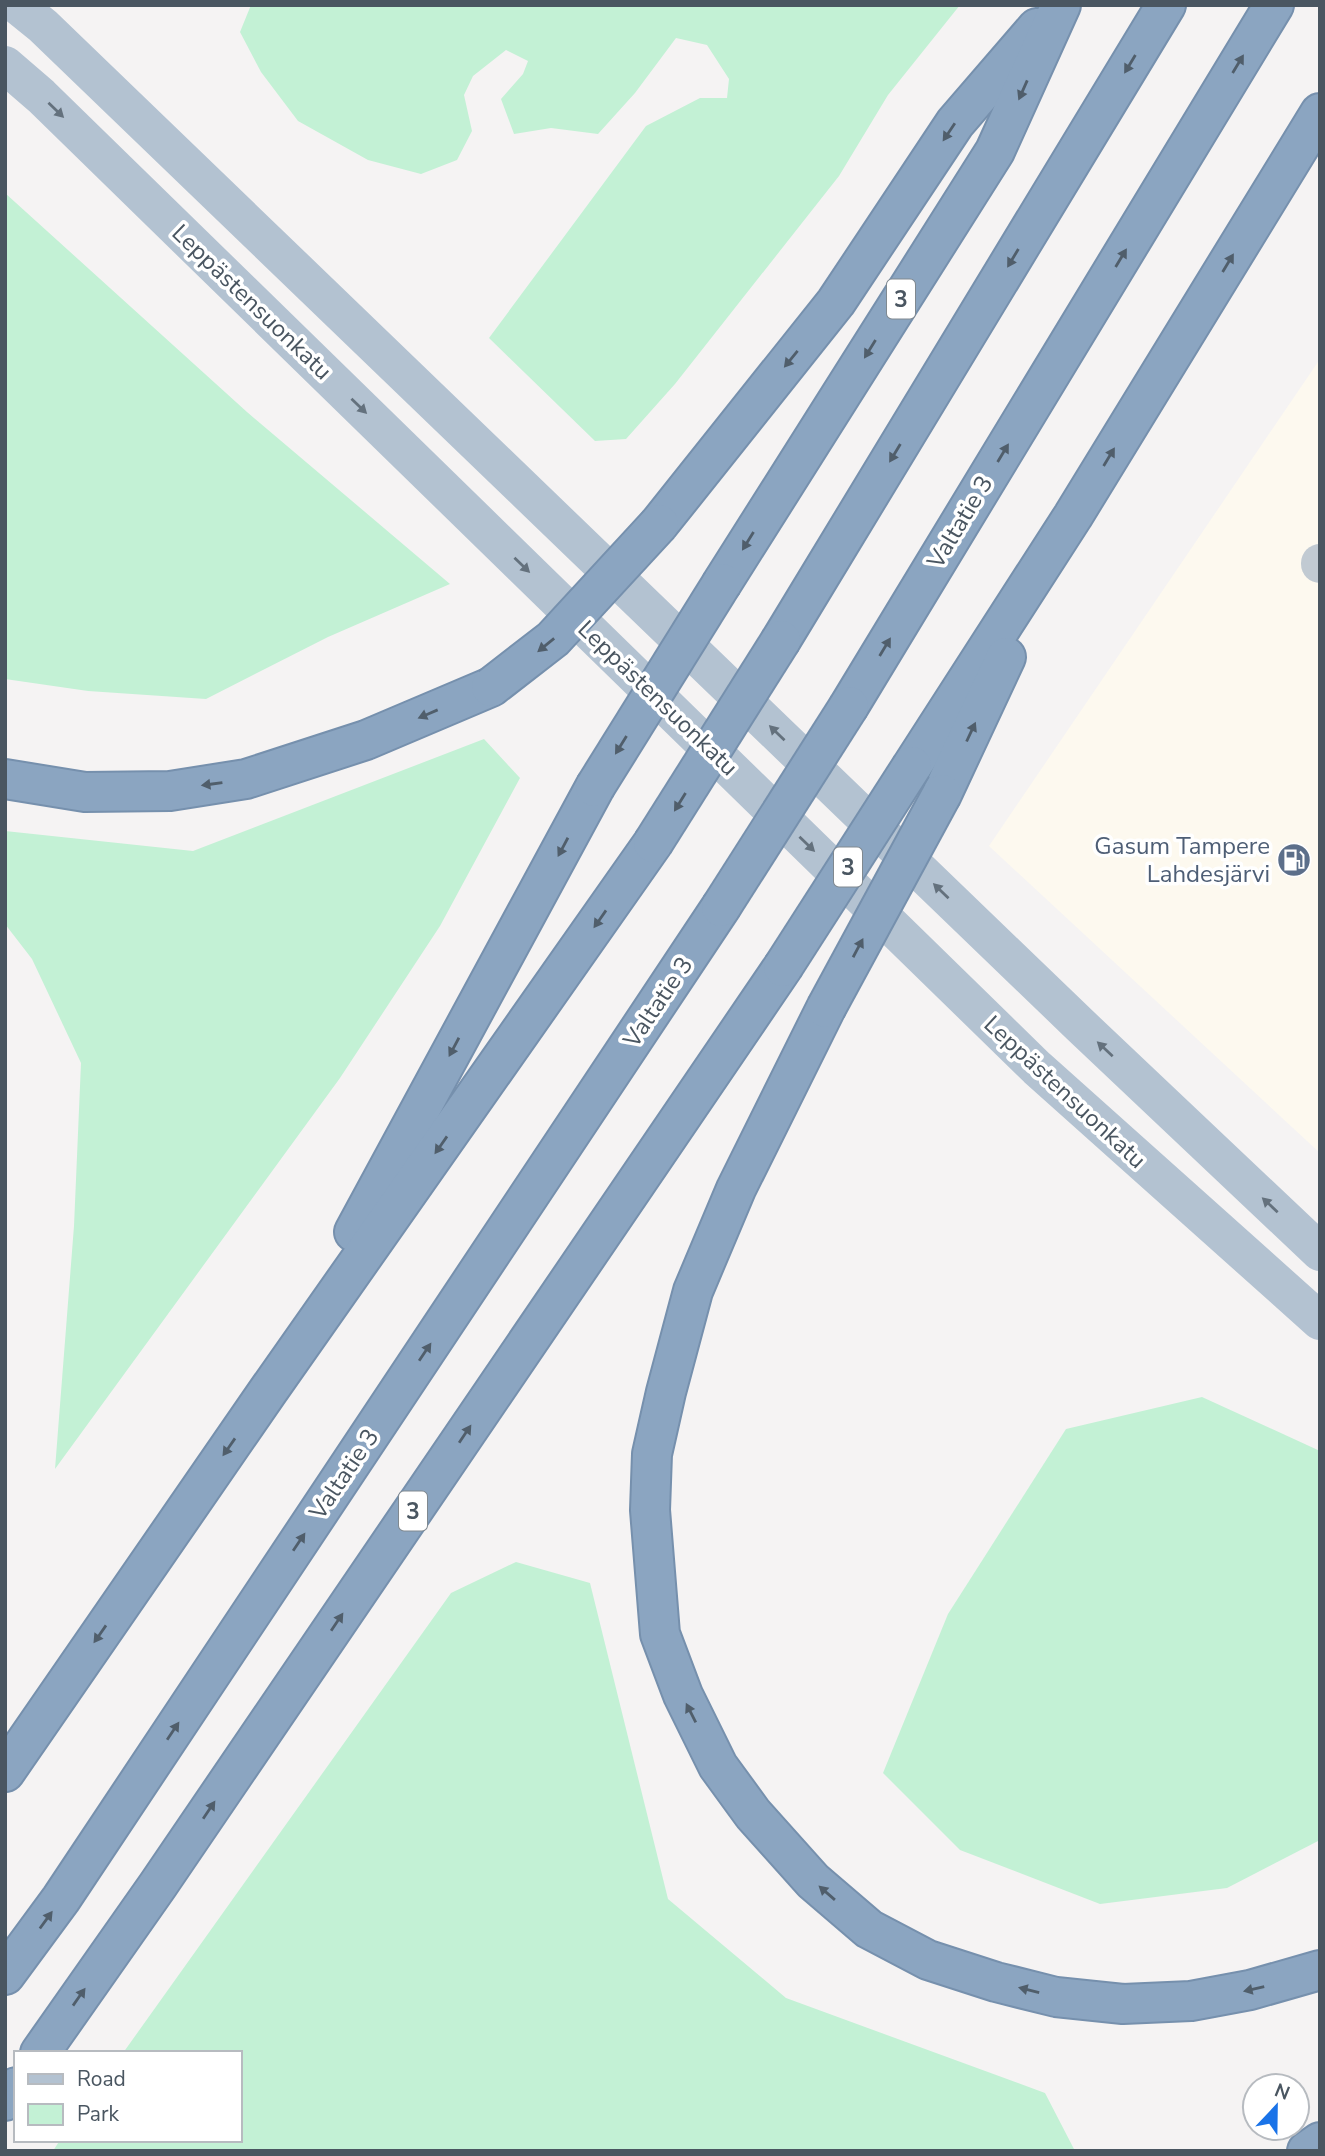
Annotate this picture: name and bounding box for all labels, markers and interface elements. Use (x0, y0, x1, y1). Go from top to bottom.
one-way arrow (1124, 54, 1137, 73)
one-way arrow (1232, 54, 1245, 73)
one-way arrow (1017, 80, 1029, 100)
one-way arrow (47, 102, 64, 118)
one-way arrow (942, 123, 956, 141)
street label: Leppästensuonkatu (165, 217, 339, 387)
one-way arrow (1006, 249, 1019, 268)
one-way arrow (1114, 249, 1127, 268)
one-way arrow (1221, 254, 1234, 273)
road number: 3 (887, 280, 915, 318)
one-way arrow (863, 339, 876, 358)
one-way arrow (783, 349, 798, 367)
one-way arrow (350, 398, 367, 414)
one-way arrow (889, 443, 901, 462)
one-way arrow (996, 443, 1009, 462)
one-way arrow (1102, 448, 1115, 467)
street label: Valtatie 3 (919, 470, 1000, 575)
one-way arrow (742, 531, 755, 551)
one-way arrow (513, 557, 530, 573)
street label: Leppästensuonkatu (571, 613, 745, 783)
one-way arrow (537, 637, 555, 652)
one-way arrow (878, 638, 891, 657)
one-way arrow (418, 708, 438, 720)
one-way arrow (965, 722, 977, 742)
one-way arrow (769, 726, 786, 742)
one-way arrow (615, 735, 628, 755)
one-way arrow (201, 779, 223, 790)
one-way arrow (673, 792, 686, 811)
place label: Gasum Tampere Lahdesjärvi (1094, 830, 1270, 890)
one-way arrow (799, 836, 815, 852)
one-way arrow (557, 838, 569, 857)
fuel station icon: Gasum Tampere Lahdesjärvi (1275, 841, 1313, 879)
road number: 3 (834, 848, 862, 887)
one-way arrow (933, 884, 950, 900)
one-way arrow (593, 910, 607, 928)
one-way arrow (852, 938, 864, 958)
street label: Valtatie 3 (615, 950, 700, 1055)
street label: Leppästensuonkatu (977, 1008, 1153, 1176)
one-way arrow (448, 1038, 460, 1057)
one-way arrow (1096, 1041, 1114, 1057)
one-way arrow (434, 1136, 448, 1154)
one-way arrow (1262, 1198, 1279, 1214)
one-way arrow (418, 1342, 431, 1362)
street label: Valtatie 3 (301, 1422, 386, 1527)
one-way arrow (458, 1425, 472, 1443)
one-way arrow (222, 1438, 236, 1456)
road number: 3 (399, 1492, 427, 1530)
one-way arrow (292, 1532, 305, 1551)
one-way arrow (330, 1613, 344, 1631)
one-way arrow (94, 1625, 107, 1644)
one-way arrow (686, 1702, 698, 1722)
one-way arrow (166, 1721, 179, 1741)
one-way arrow (202, 1801, 216, 1819)
one-way arrow (818, 1885, 836, 1901)
one-way arrow (38, 1911, 52, 1929)
one-way arrow (1243, 1983, 1265, 1994)
one-way arrow (1018, 1984, 1040, 1995)
one-way arrow (72, 1988, 86, 2006)
legend (14, 2051, 242, 2142)
text: Road (77, 2065, 126, 2093)
north arrow (1241, 2072, 1311, 2142)
text: N (1271, 2077, 1293, 2107)
text: Park (77, 2100, 119, 2128)

